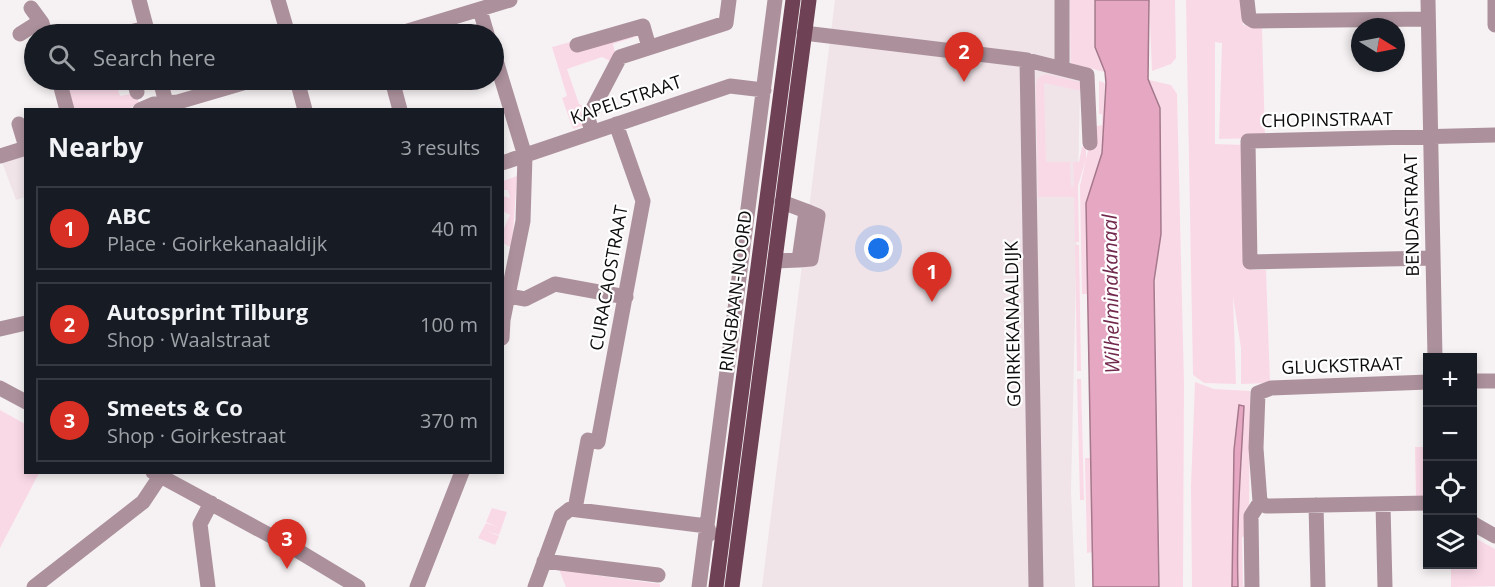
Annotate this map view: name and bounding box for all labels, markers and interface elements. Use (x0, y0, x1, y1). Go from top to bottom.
north arrow (1351, 18, 1405, 72)
search box (24, 24, 504, 90)
pin: 2 (944, 32, 984, 82)
icon: search (45, 41, 78, 74)
text: Search here (93, 42, 216, 72)
street label: KAPELSTRAAT (567, 69, 685, 129)
street label: CHOPINSTRAAT (1261, 106, 1393, 132)
text: Nearby (48, 129, 143, 165)
text: 3 results (400, 134, 480, 161)
street label: BENDASTRAAT (1398, 153, 1424, 277)
text: ABC (107, 200, 151, 230)
street label: CURACAOSTRAAT (583, 203, 633, 352)
street label: RINGBAAN-NOORD (713, 209, 757, 373)
water label: Wilhelminakanaal (1096, 213, 1125, 374)
text: 1 (64, 215, 75, 242)
text: 40 m (431, 215, 478, 242)
text: Place · Goirkekanaaldijk (107, 230, 327, 257)
your location (864, 234, 893, 263)
street label: GOIRKEKANAALDIJK (999, 240, 1025, 407)
pin: 1 (912, 252, 952, 302)
text: Autosprint Tilburg (107, 296, 308, 326)
text: 2 (64, 311, 75, 338)
text: 100 m (420, 311, 478, 338)
text: Shop · Waalstraat (107, 326, 270, 353)
street label: GLUCKSTRAAT (1281, 351, 1403, 379)
map controls (1423, 353, 1477, 569)
button: + (1423, 353, 1477, 407)
text: Smeets & Co (107, 392, 243, 422)
text: 3 (64, 407, 75, 434)
text: 370 m (420, 407, 478, 434)
button: − (1423, 407, 1477, 461)
text: Shop · Goirkestraat (107, 422, 286, 449)
button: locate (1423, 461, 1477, 515)
button: layers (1423, 515, 1477, 569)
pin: 3 (268, 520, 306, 569)

